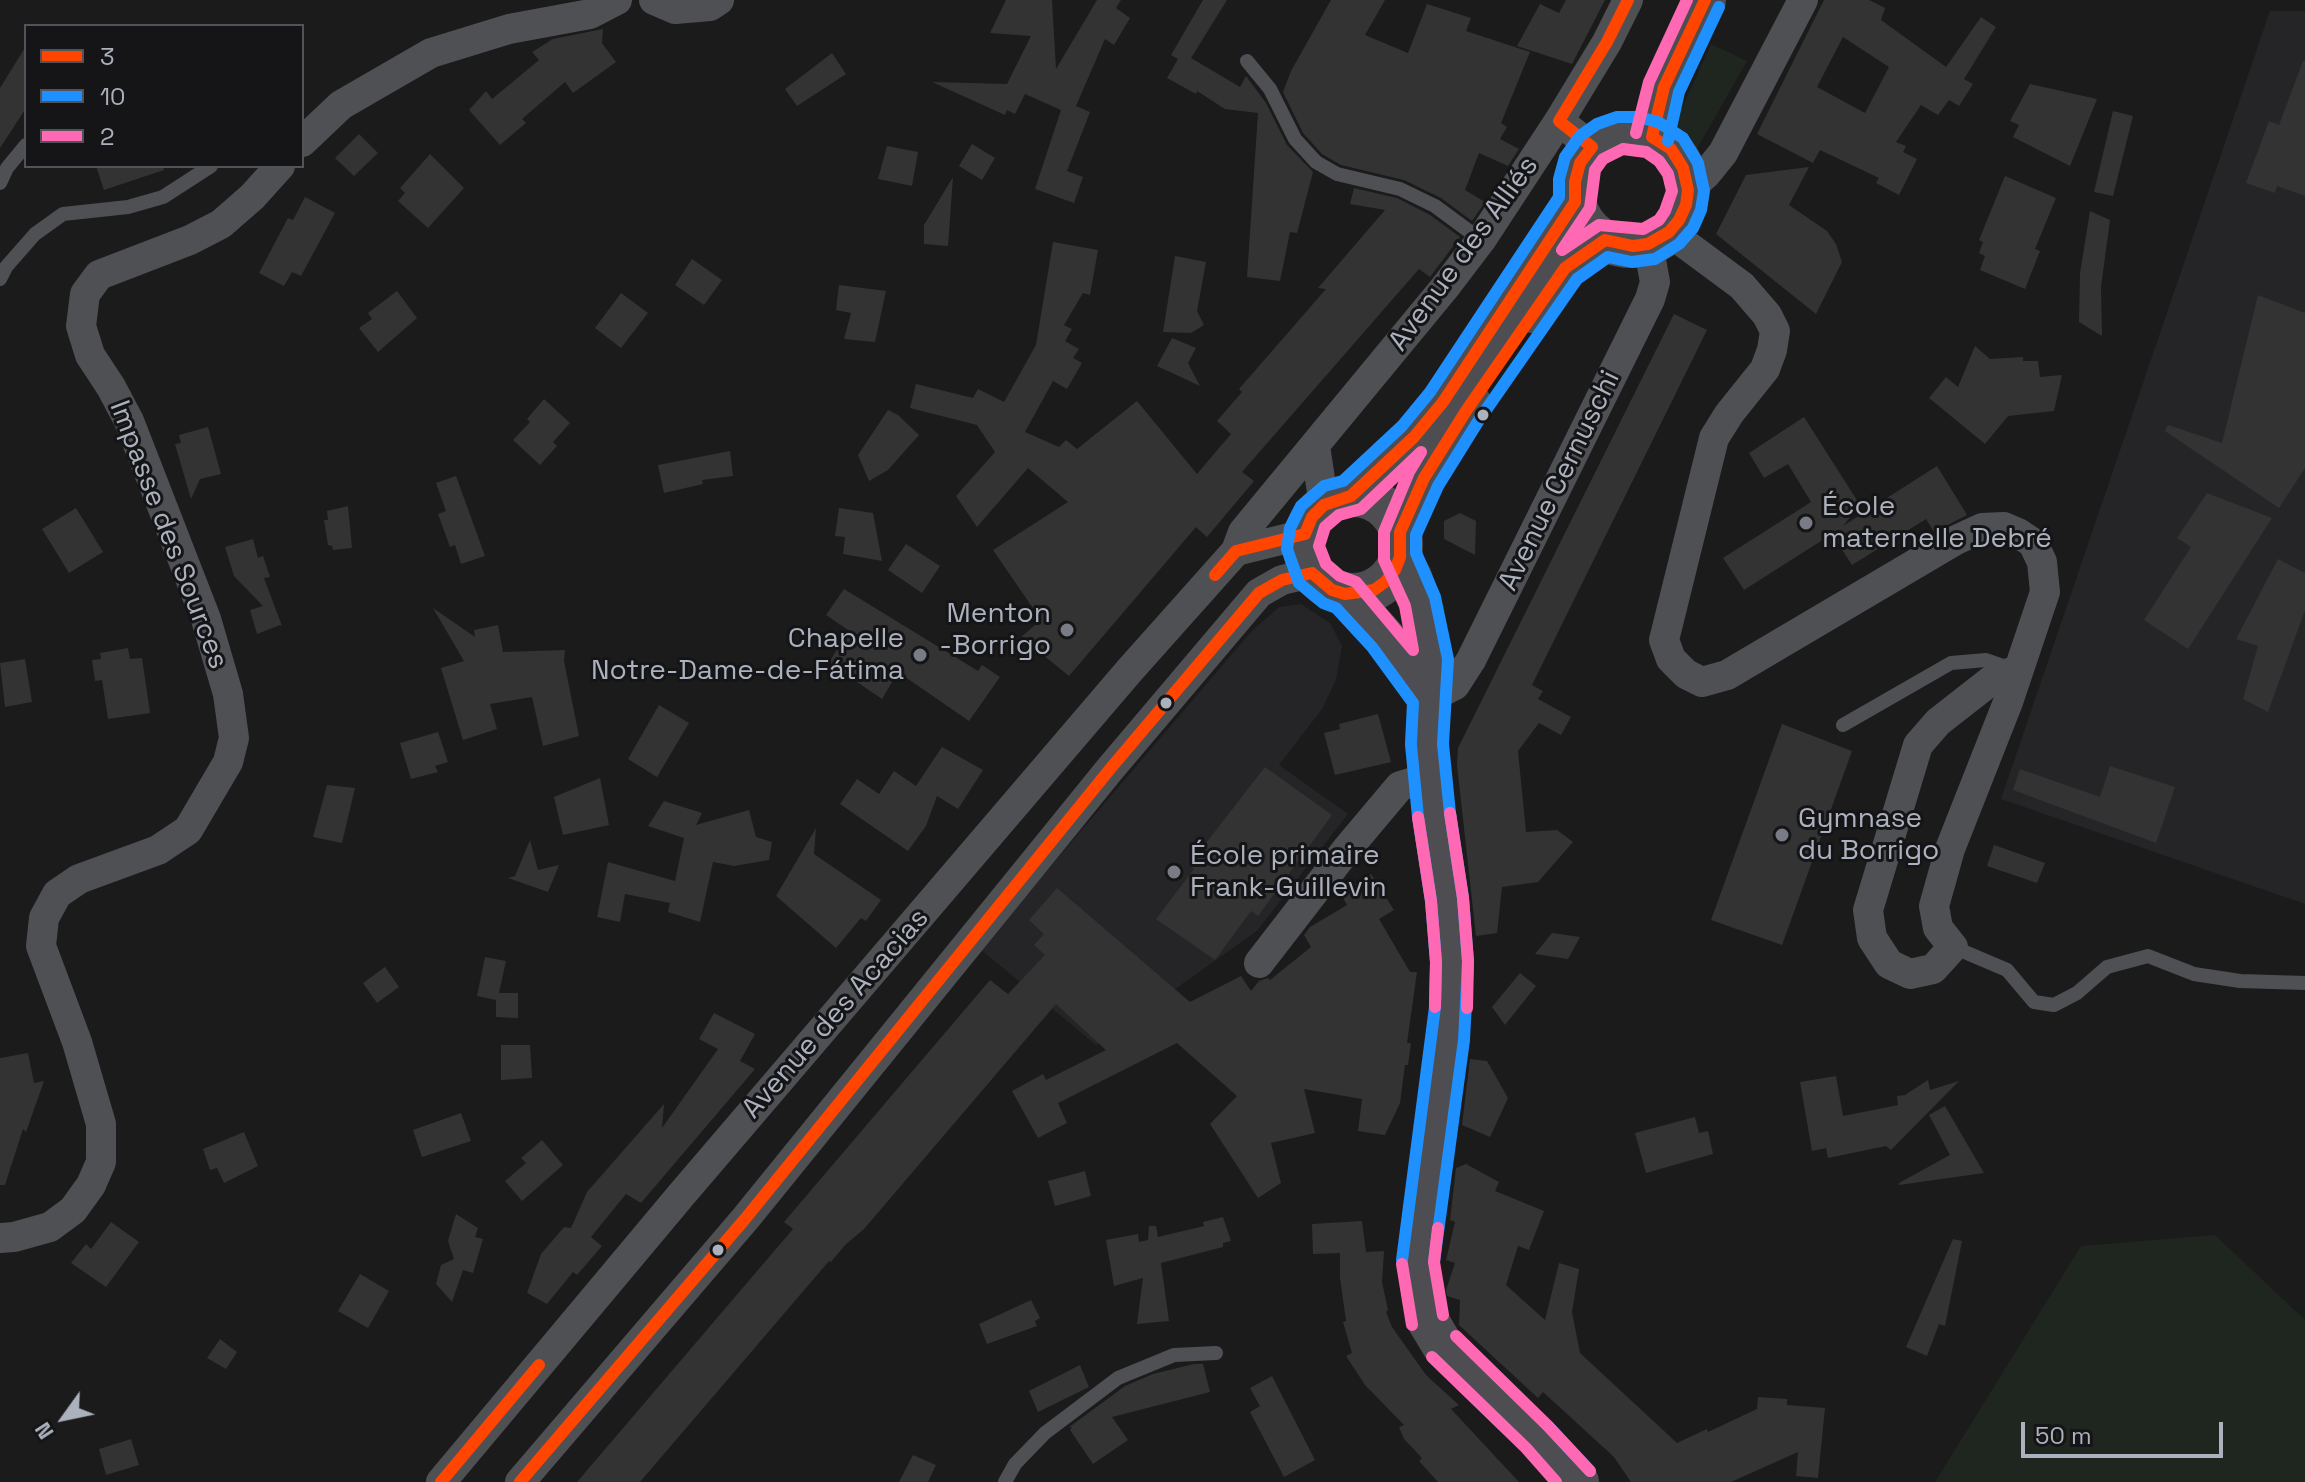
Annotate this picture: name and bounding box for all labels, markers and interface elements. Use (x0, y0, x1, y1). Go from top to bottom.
legend (24, 24, 304, 168)
text: 3 (100, 41, 115, 72)
text: 10 (100, 81, 125, 112)
text: 2 (100, 121, 114, 152)
street label: Avenue des Alliés (1382, 150, 1546, 358)
street label: Avenue Cernuschi (1492, 365, 1628, 597)
street label: Impasse des Sources (101, 396, 235, 674)
unlabelled marker (1475, 407, 1491, 423)
place label: École maternelle Debré (1822, 490, 2052, 556)
marker: École maternelle Debré (1797, 514, 1815, 532)
place label: Menton -Borrigo (939, 597, 1051, 663)
marker: Menton -Borrigo (1058, 621, 1076, 639)
place label: Chapelle Notre-Dame-de-Fátima (591, 622, 904, 688)
marker: Chapelle Notre-Dame-de-Fátima (911, 646, 929, 664)
unlabelled marker (1158, 695, 1174, 711)
place label: Gymnase du Borrigo (1798, 802, 1939, 868)
marker: Gymnase du Borrigo (1773, 826, 1791, 844)
place label: École primaire Frank-Guillevin (1190, 839, 1387, 905)
marker: École primaire Frank-Guillevin (1165, 863, 1183, 881)
street label: Avenue des Acacias (736, 902, 936, 1126)
unlabelled marker (710, 1242, 726, 1258)
north arrow (24, 1378, 104, 1458)
scale bar (2025, 1406, 2227, 1456)
text: N (28, 1417, 60, 1445)
text: 50 m (2035, 1420, 2092, 1451)

